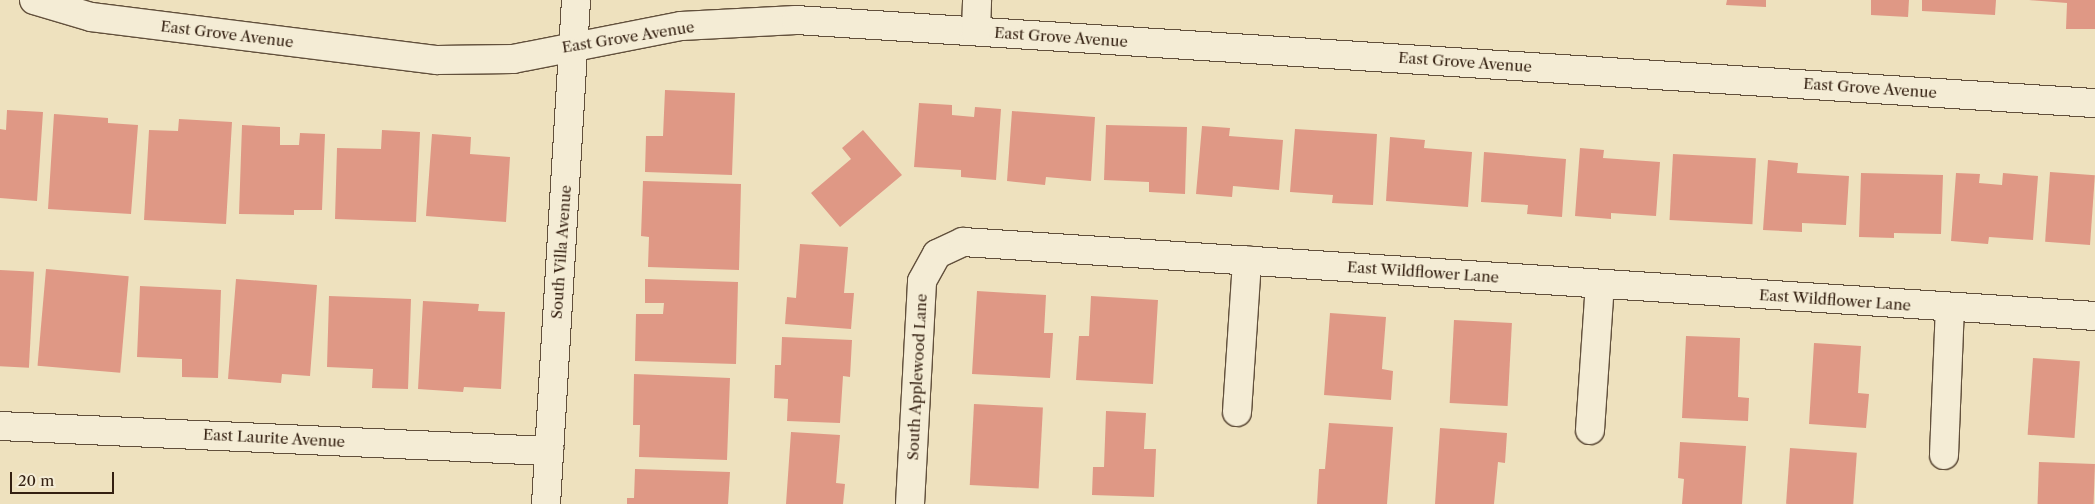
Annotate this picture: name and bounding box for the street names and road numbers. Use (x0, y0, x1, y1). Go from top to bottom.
street label: East Grove Avenue (159, 17, 295, 51)
street label: East Grove Avenue (560, 18, 696, 56)
street label: East Grove Avenue (993, 23, 1129, 51)
street label: East Grove Avenue (1397, 48, 1533, 76)
street label: East Grove Avenue (1802, 74, 1938, 102)
street label: South Villa Avenue (547, 184, 575, 320)
street label: East Wildflower Lane (1346, 258, 1500, 286)
street label: East Wildflower Lane (1758, 286, 1912, 314)
street label: South Applewood Lane (904, 293, 930, 461)
street label: East Laurite Avenue (202, 425, 346, 451)

